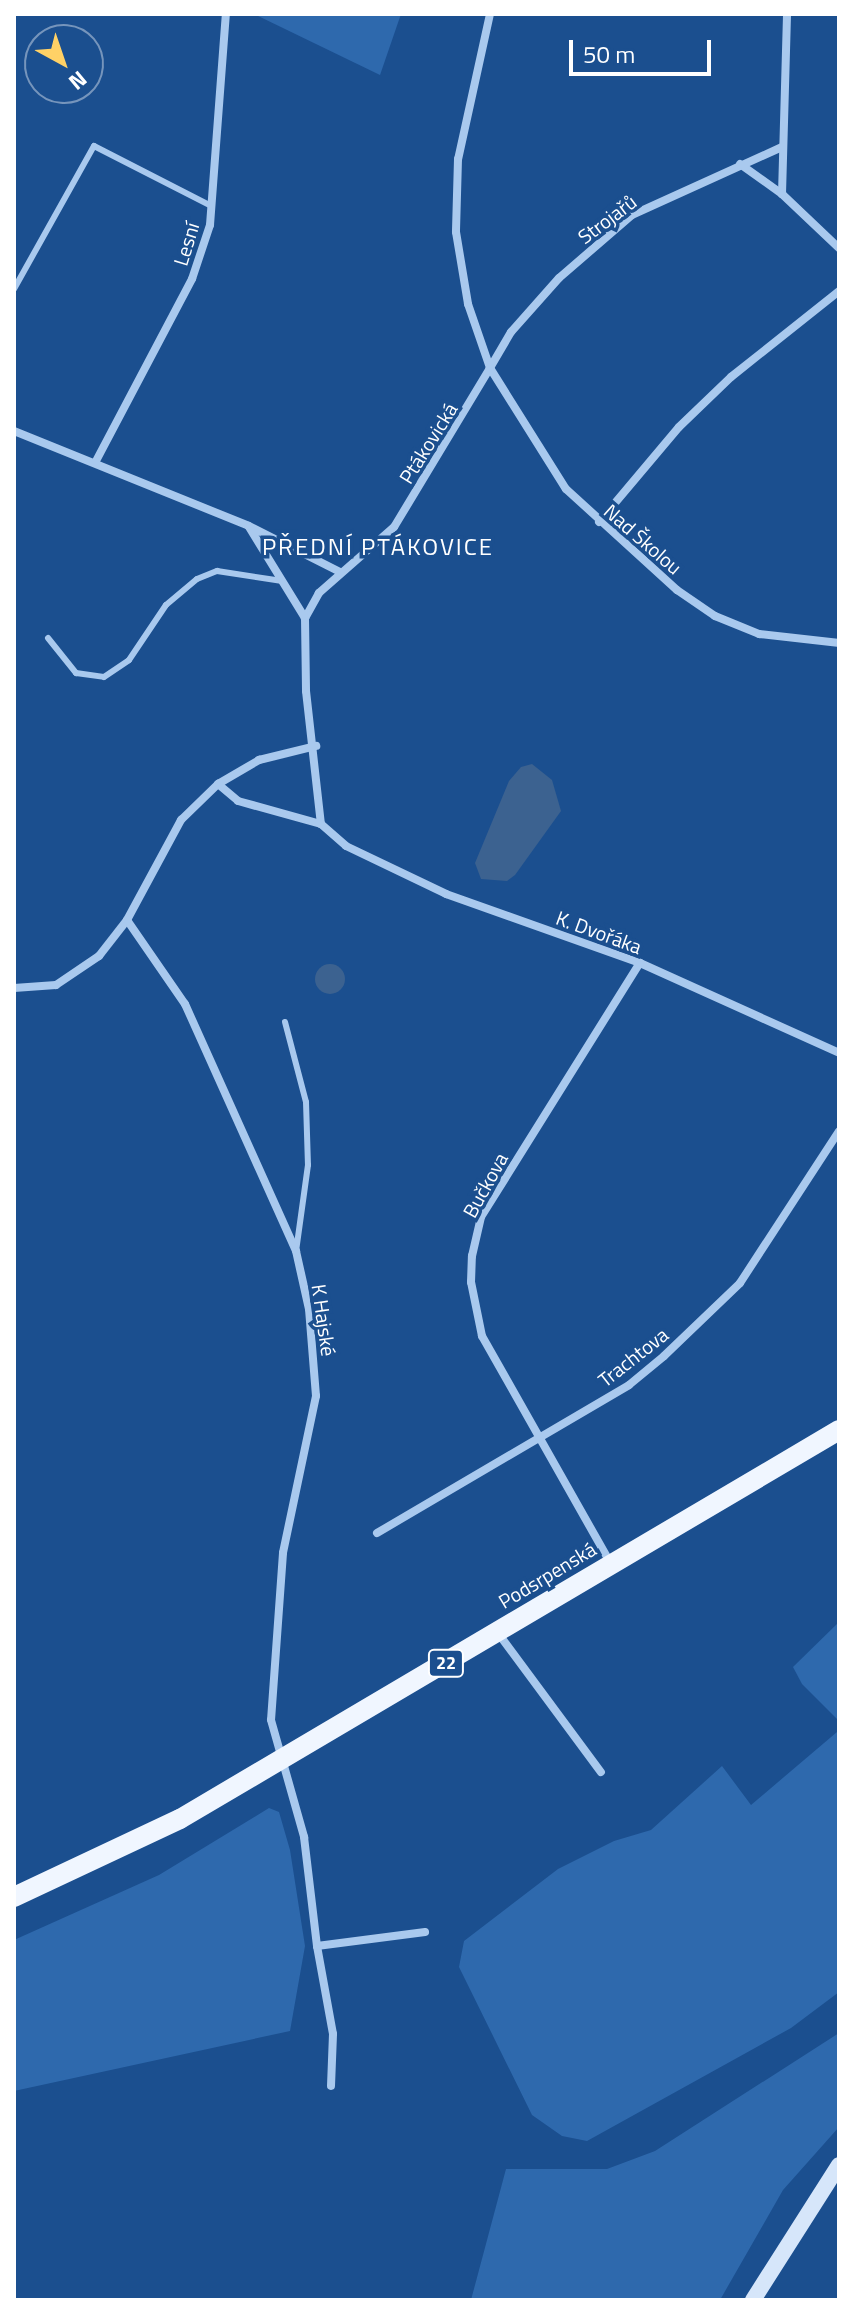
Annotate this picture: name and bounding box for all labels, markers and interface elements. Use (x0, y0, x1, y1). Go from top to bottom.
north arrow (24, 24, 104, 104)
scale bar (573, 24, 715, 74)
text: 50 m (583, 36, 635, 72)
text: N (61, 63, 95, 99)
street label: Strojařů (573, 189, 641, 249)
street label: Lesní (168, 219, 204, 269)
street label: Ptákovická (394, 398, 462, 488)
street label: Nad Školou (599, 499, 687, 579)
district label: PŘEDNÍ PTÁKOVICE (262, 533, 494, 561)
street label: K. Dvořáka (553, 905, 645, 959)
street label: Bučkova (457, 1148, 513, 1222)
street label: K Hajské (307, 1282, 341, 1358)
street label: Trachtova (593, 1322, 673, 1392)
street label: Podsrpenská (494, 1537, 600, 1613)
road number: 22 (426, 1649, 466, 1677)

